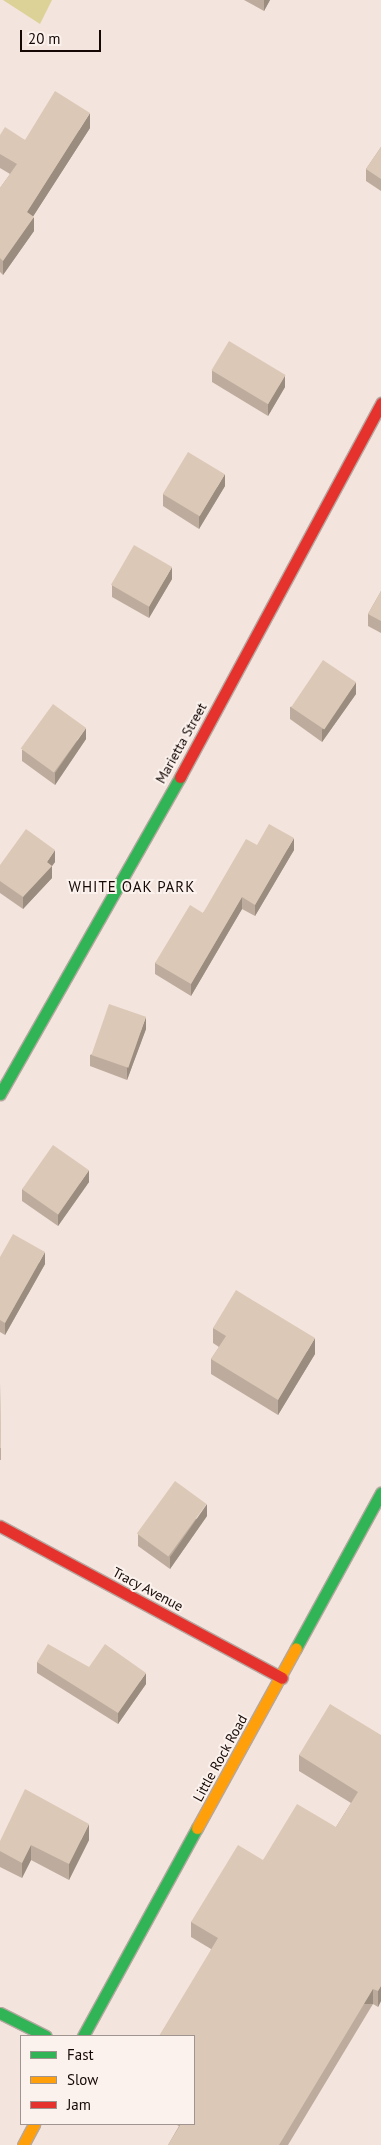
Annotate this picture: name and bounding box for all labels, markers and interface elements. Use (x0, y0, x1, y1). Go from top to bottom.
scale bar (22, 20, 104, 52)
text: 20 m (28, 29, 61, 48)
street label: Marietta Street (152, 700, 210, 786)
district label: WHITE OAK PARK (67, 878, 197, 896)
street label: Tracy Avenue (110, 1563, 186, 1615)
street label: Little Rock Road (189, 1712, 251, 1804)
legend (20, 2035, 195, 2125)
text: Fast (67, 2045, 94, 2064)
text: Slow (67, 2070, 98, 2089)
text: Jam (67, 2095, 91, 2114)

